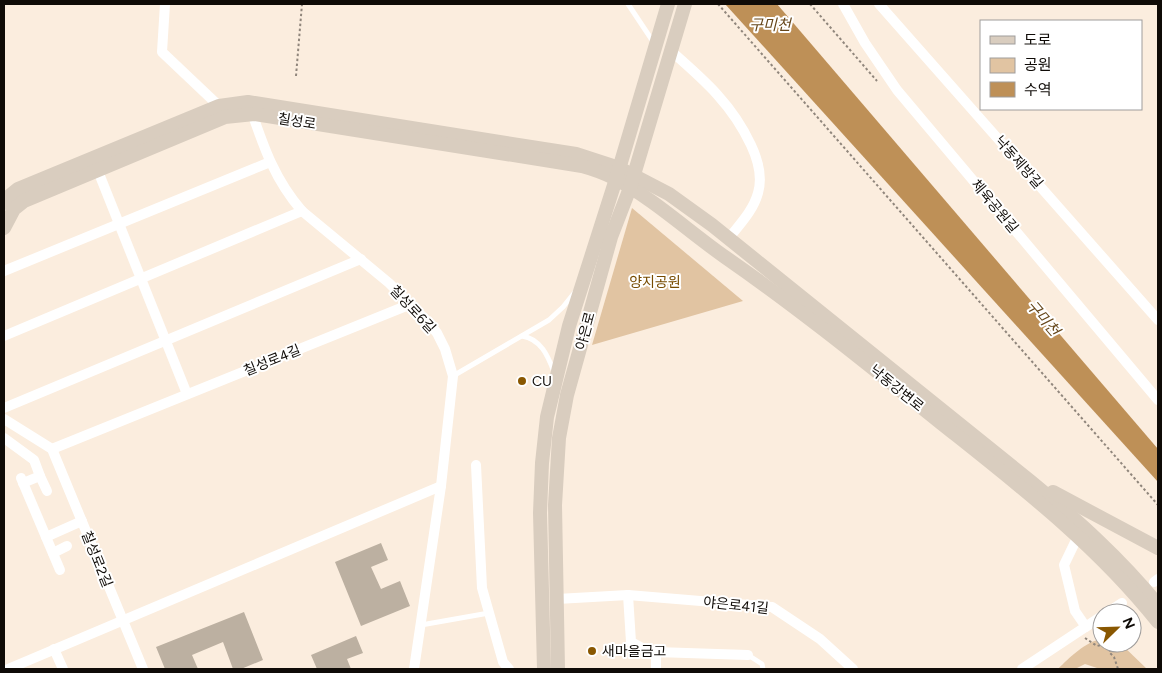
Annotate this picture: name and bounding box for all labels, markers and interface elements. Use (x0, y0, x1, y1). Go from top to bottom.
water label: 구미천 (749, 16, 793, 34)
legend (980, 20, 1142, 110)
text: 도로 (1024, 31, 1052, 49)
text: 공원 (1024, 56, 1052, 74)
text: 수역 (1024, 81, 1052, 99)
street label: 칠성로 (277, 110, 317, 133)
street label: 낙동제방길 (991, 132, 1046, 192)
street label: 체육공원길 (967, 176, 1022, 236)
park label: 양지공원 (629, 274, 681, 291)
street label: 칠성로6길 (386, 282, 439, 337)
water label: 구미천 (1023, 296, 1065, 341)
street label: 야은로 (572, 310, 599, 352)
street label: 칠성로4길 (241, 341, 303, 380)
street label: 낙동강변로 (866, 362, 927, 415)
place label: CU (532, 373, 552, 390)
marker: CU (516, 375, 528, 387)
street label: 칠성로2길 (78, 528, 116, 590)
street label: 야은로41길 (702, 594, 770, 617)
north arrow (1092, 603, 1142, 653)
text: N (1119, 615, 1138, 631)
place label: 새마을금고 (602, 643, 667, 660)
marker: 새마을금고 (586, 645, 598, 657)

